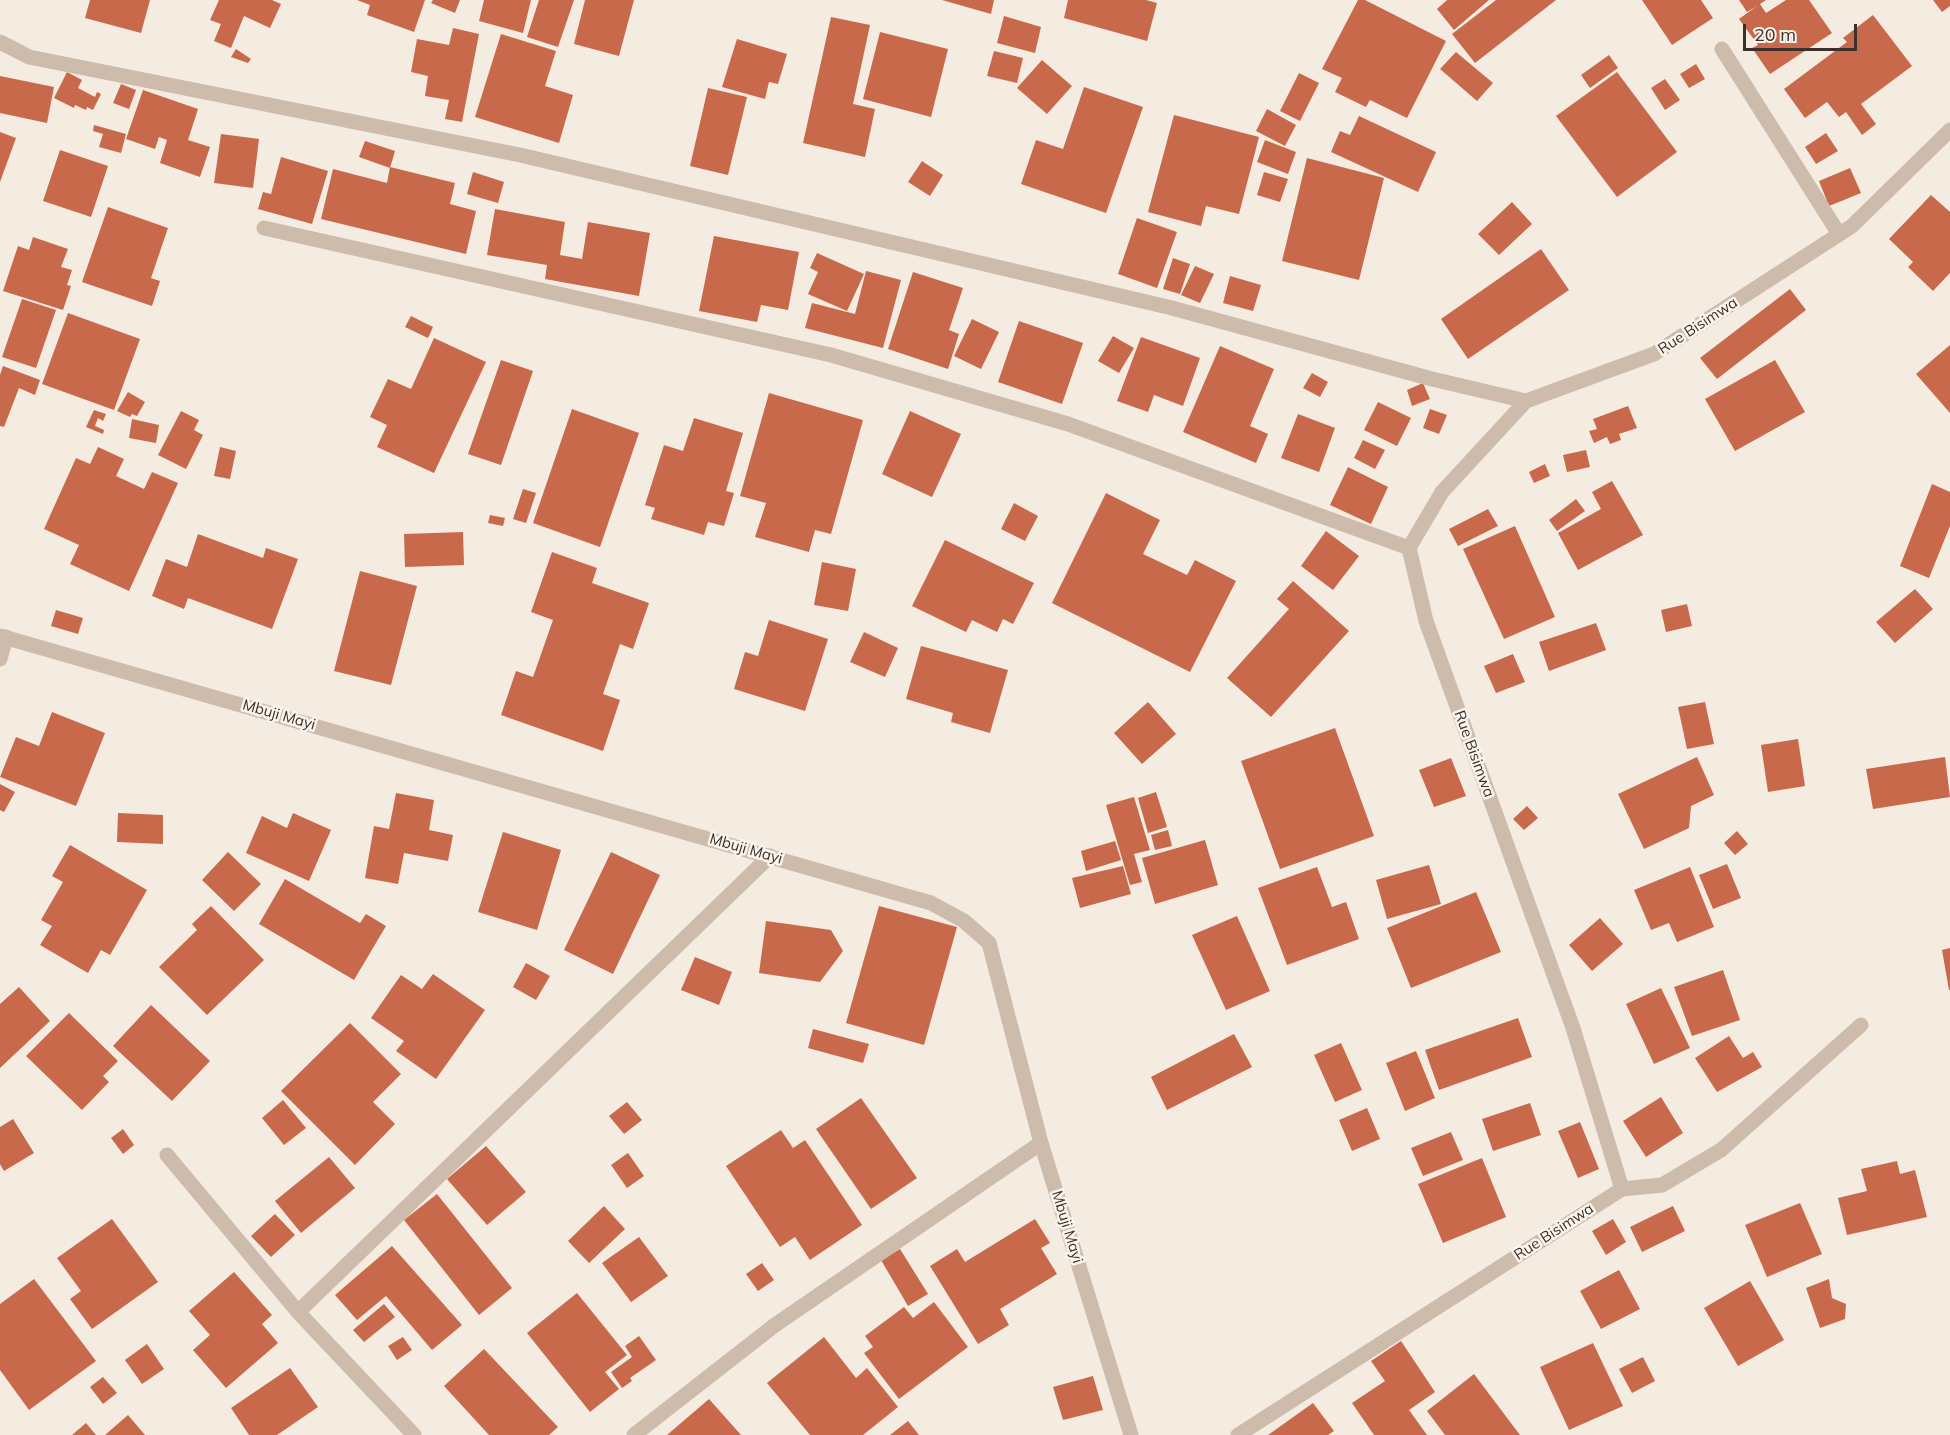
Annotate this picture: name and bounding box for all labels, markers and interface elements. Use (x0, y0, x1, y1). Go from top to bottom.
scale bar (1746, 12, 1860, 50)
text: 20 m (1754, 23, 1796, 46)
street label: Rue Bisimwa (1655, 294, 1741, 358)
street label: Mbuji Mayi (241, 696, 317, 734)
street label: Rue Bisimwa (1450, 708, 1498, 800)
street label: Mbuji Mayi (708, 830, 784, 868)
street label: Mbuji Mayi (1047, 1189, 1087, 1265)
street label: Rue Bisimwa (1511, 1200, 1597, 1264)

